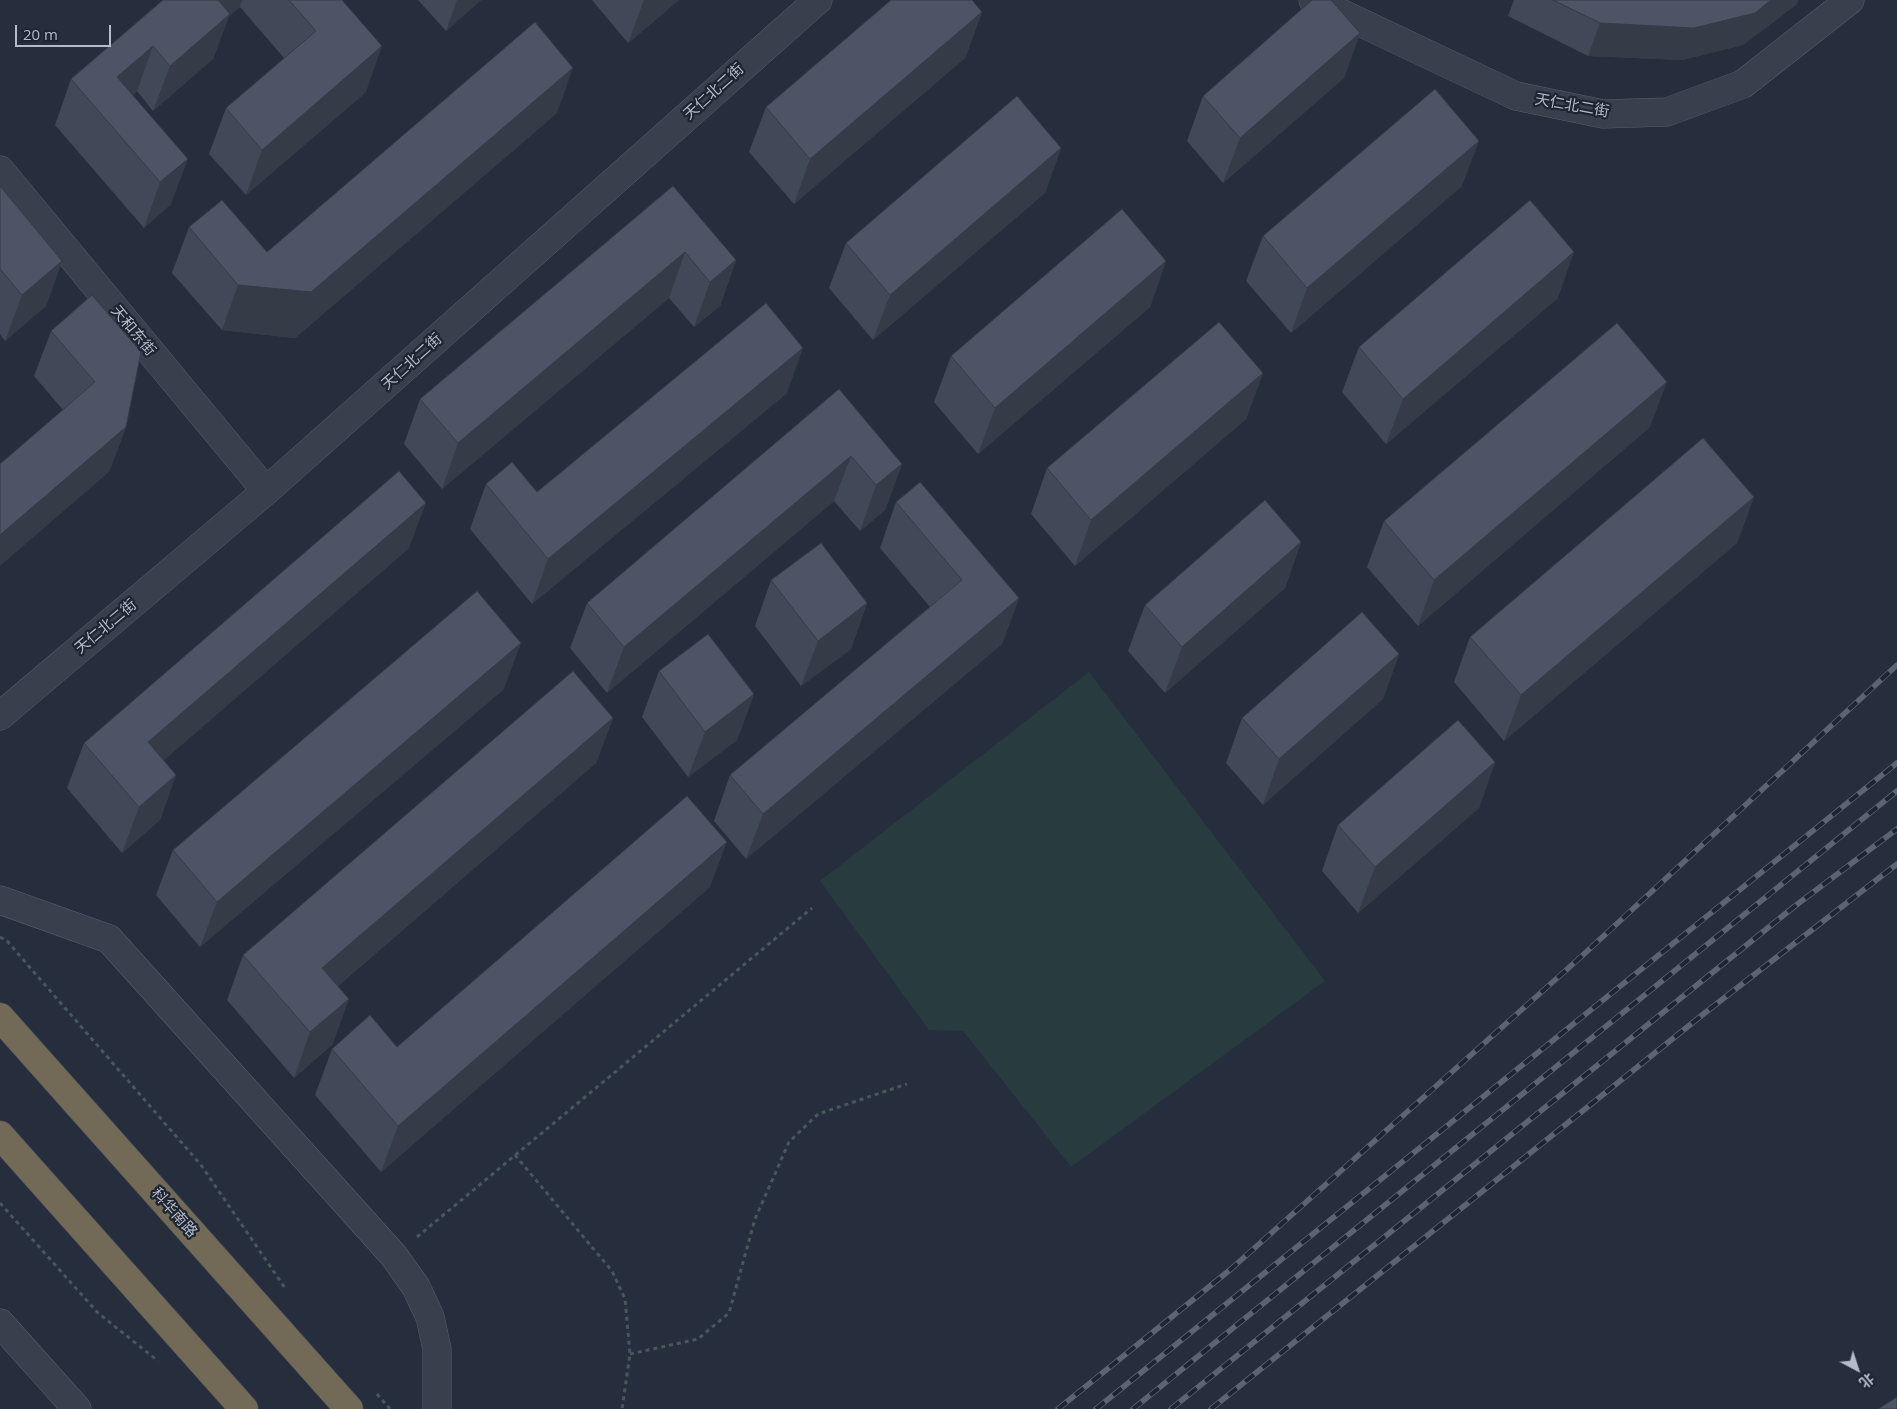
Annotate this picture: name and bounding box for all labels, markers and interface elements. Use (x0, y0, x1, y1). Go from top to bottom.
scale bar (18, 15, 114, 47)
text: 20 m (23, 24, 58, 44)
street label: 天仁北二街 (680, 60, 748, 124)
street label: 天仁北二街 (1534, 91, 1610, 121)
street label: 天和东街 (107, 302, 159, 360)
street label: 天仁北二街 (378, 330, 446, 394)
street label: 天仁北二街 (71, 596, 141, 658)
street label: 科华南路 (147, 1185, 201, 1241)
north arrow (1832, 1344, 1882, 1394)
text: 北 (1855, 1369, 1878, 1393)

